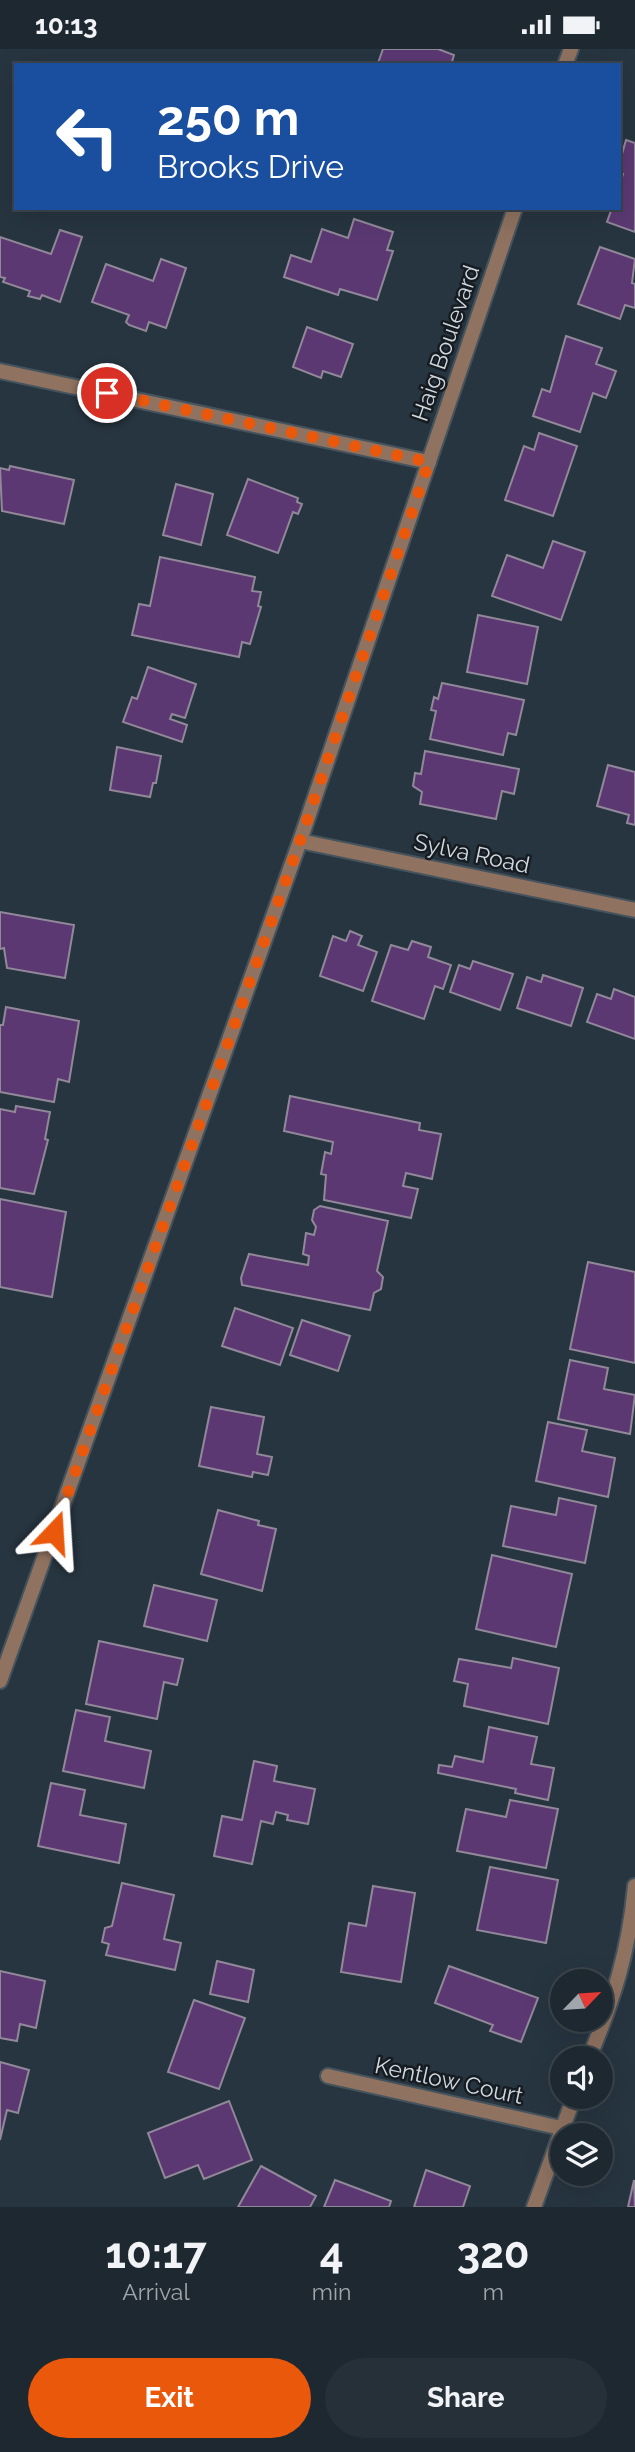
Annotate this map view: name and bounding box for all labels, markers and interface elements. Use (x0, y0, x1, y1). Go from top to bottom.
text: 10:13 (35, 10, 98, 40)
text: 250 m (157, 89, 299, 146)
icon: left (42, 91, 133, 182)
text: Brooks Drive (157, 148, 344, 185)
street label: Haig Boulevard (406, 261, 484, 425)
pin (77, 363, 137, 423)
icon: arrive (88, 374, 126, 412)
street label: Sylva Road (412, 828, 532, 878)
position arrow (17, 1495, 91, 1569)
north arrow (550, 1969, 612, 2032)
map controls (550, 1969, 613, 2186)
button: sound (550, 2046, 613, 2109)
street label: Kentlow Court (372, 2051, 526, 2109)
button: layers (550, 2123, 613, 2186)
text: 10:17 (105, 2229, 207, 2278)
text: 4 (320, 2229, 344, 2278)
text: 320 (457, 2229, 530, 2278)
text: Arrival (122, 2278, 190, 2305)
text: min (312, 2278, 351, 2305)
text: m (483, 2278, 504, 2305)
button: Exit (28, 2358, 311, 2438)
button: Share (325, 2358, 607, 2438)

